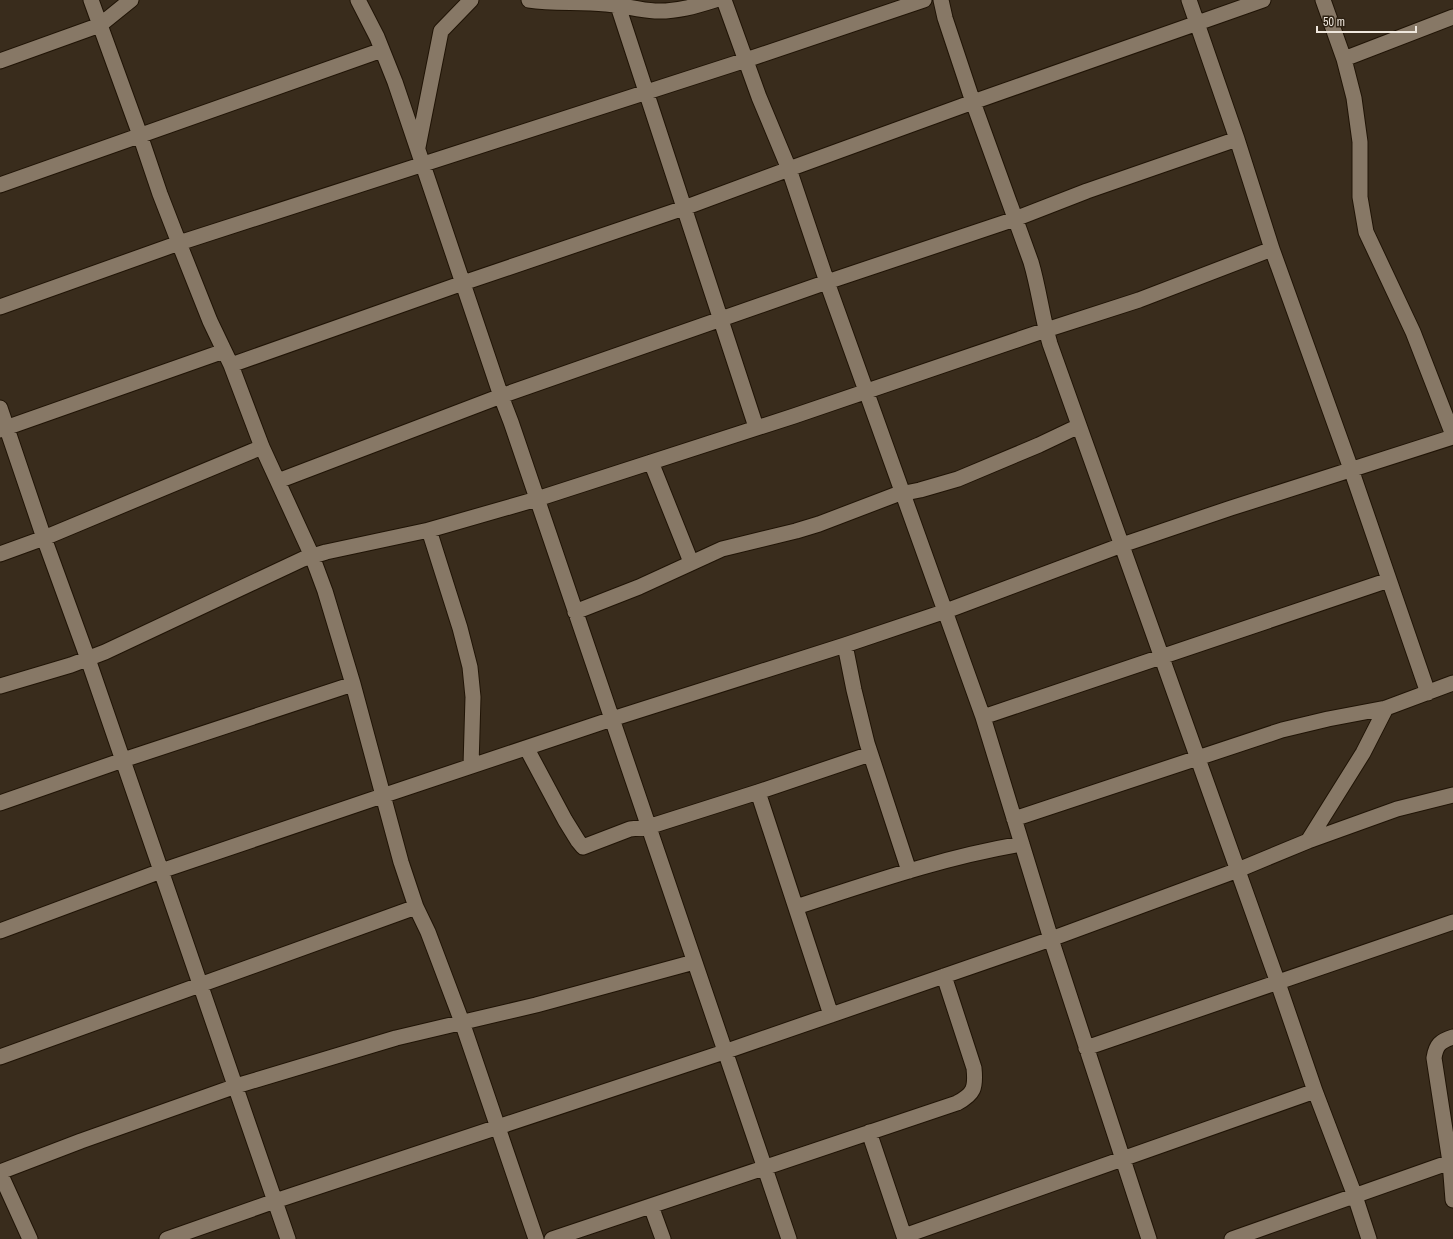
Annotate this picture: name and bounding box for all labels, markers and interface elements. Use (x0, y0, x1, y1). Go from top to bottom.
scale bar (1317, 8, 1416, 34)
text: 50 m (1323, 14, 1345, 30)

